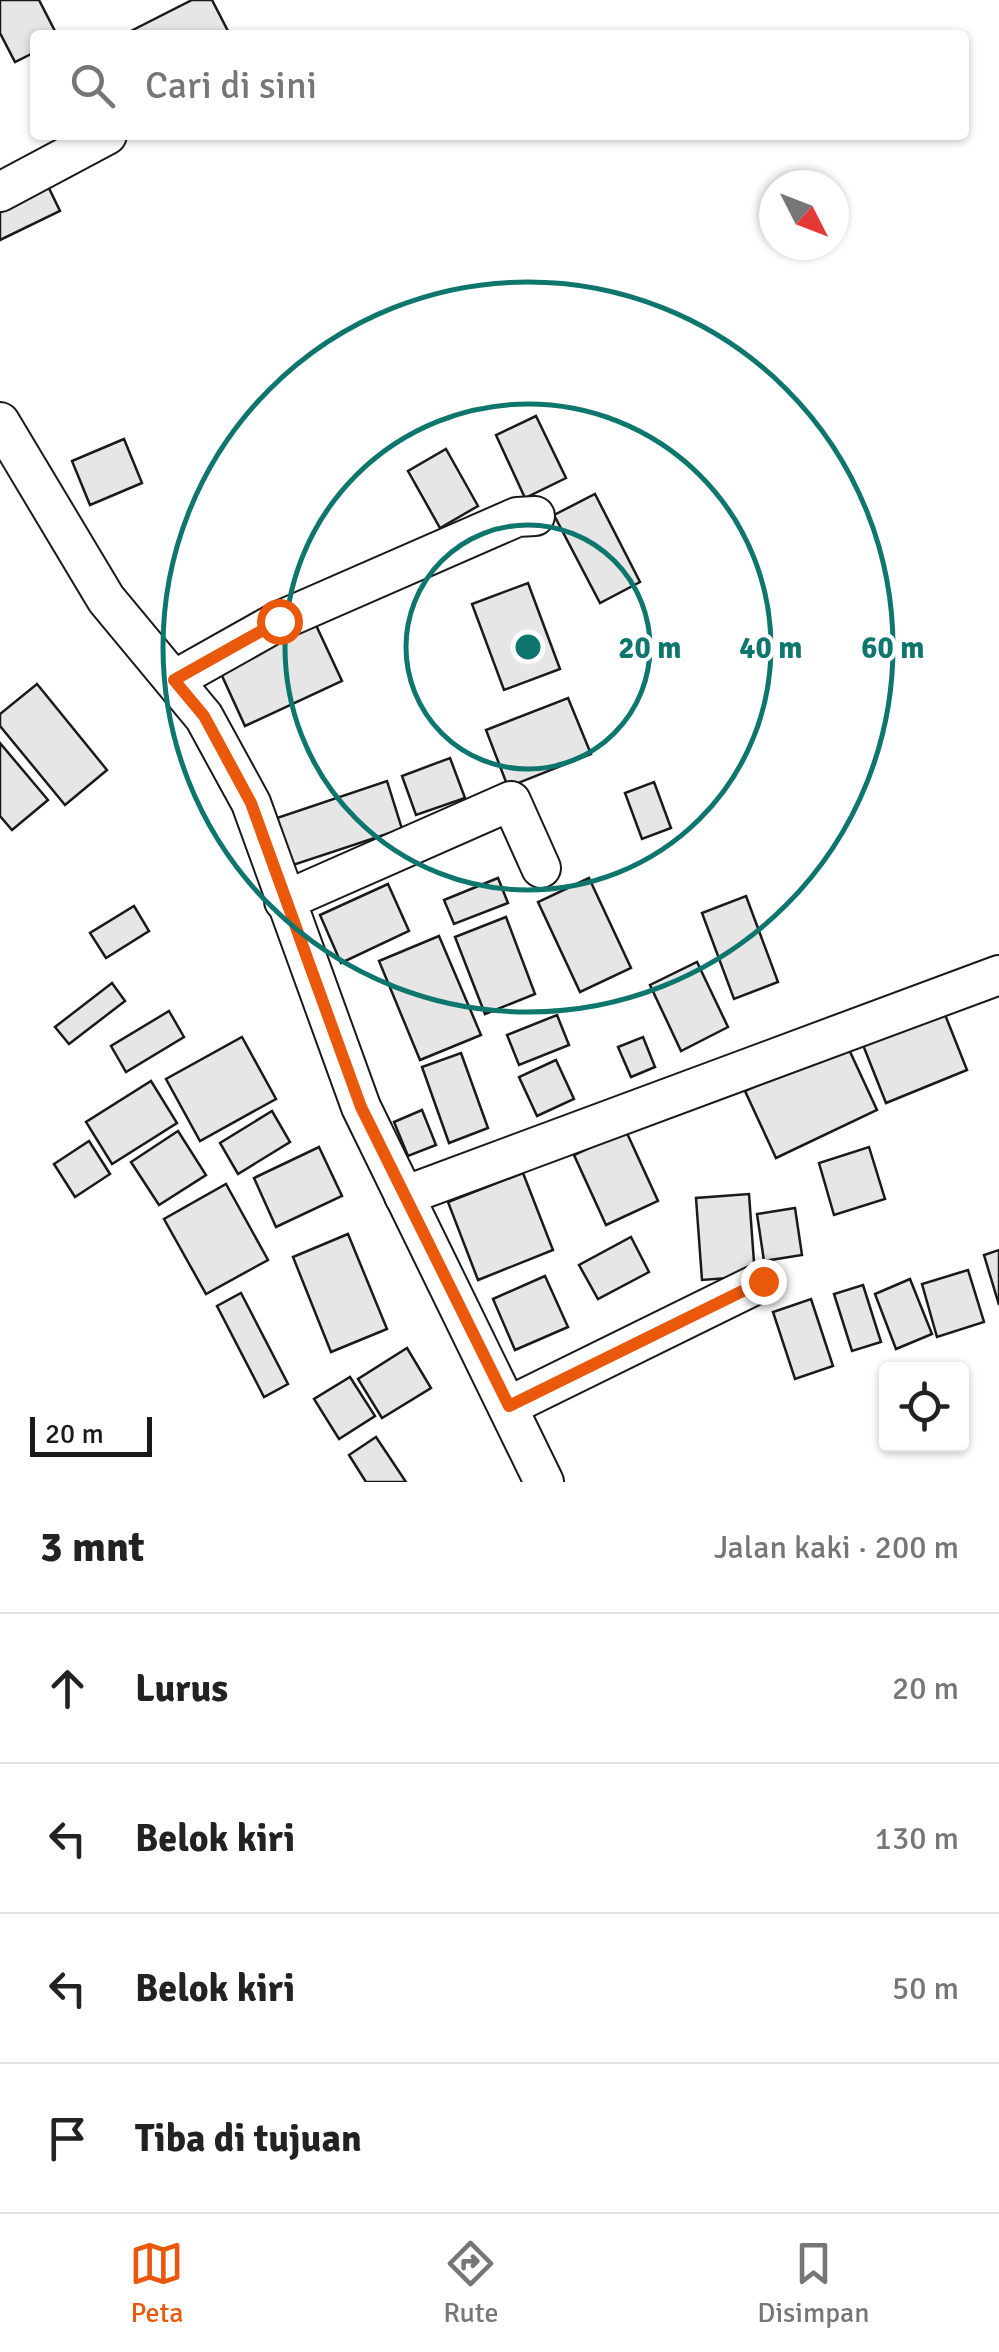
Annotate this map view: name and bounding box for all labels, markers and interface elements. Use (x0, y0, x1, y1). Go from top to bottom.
search box (30, 30, 969, 140)
icon: search (65, 58, 120, 113)
text: Cari di sini (145, 62, 317, 109)
north arrow (759, 170, 849, 260)
route start (257, 599, 303, 645)
centre of rings (510, 629, 546, 665)
text: 20 m (618, 630, 682, 667)
text: 40 m (739, 630, 803, 667)
text: 60 m (861, 630, 925, 667)
route end (741, 1259, 787, 1305)
map controls (879, 1362, 969, 1452)
button: locate (879, 1362, 969, 1452)
scale bar (30, 1412, 152, 1456)
text: 20 m (45, 1417, 104, 1451)
text: 3 mnt (40, 1522, 145, 1573)
text: Jalan kaki · 200 m (714, 1528, 959, 1567)
icon: ahead (40, 1661, 95, 1716)
text: Lurus (135, 1665, 228, 1712)
text: 20 m (892, 1669, 959, 1708)
icon: left (40, 1811, 95, 1866)
text: Belok kiri (135, 1815, 295, 1862)
text: 130 m (875, 1819, 959, 1858)
icon: left (40, 1961, 95, 2016)
text: Belok kiri (135, 1965, 295, 2012)
text: 50 m (892, 1969, 959, 2008)
icon: arrive (40, 2111, 95, 2166)
text: Tiba di tujuan (135, 2115, 362, 2162)
tab: Peta (129, 2236, 184, 2330)
tab: Rute (443, 2236, 498, 2330)
tab: Disimpan (757, 2236, 870, 2330)

